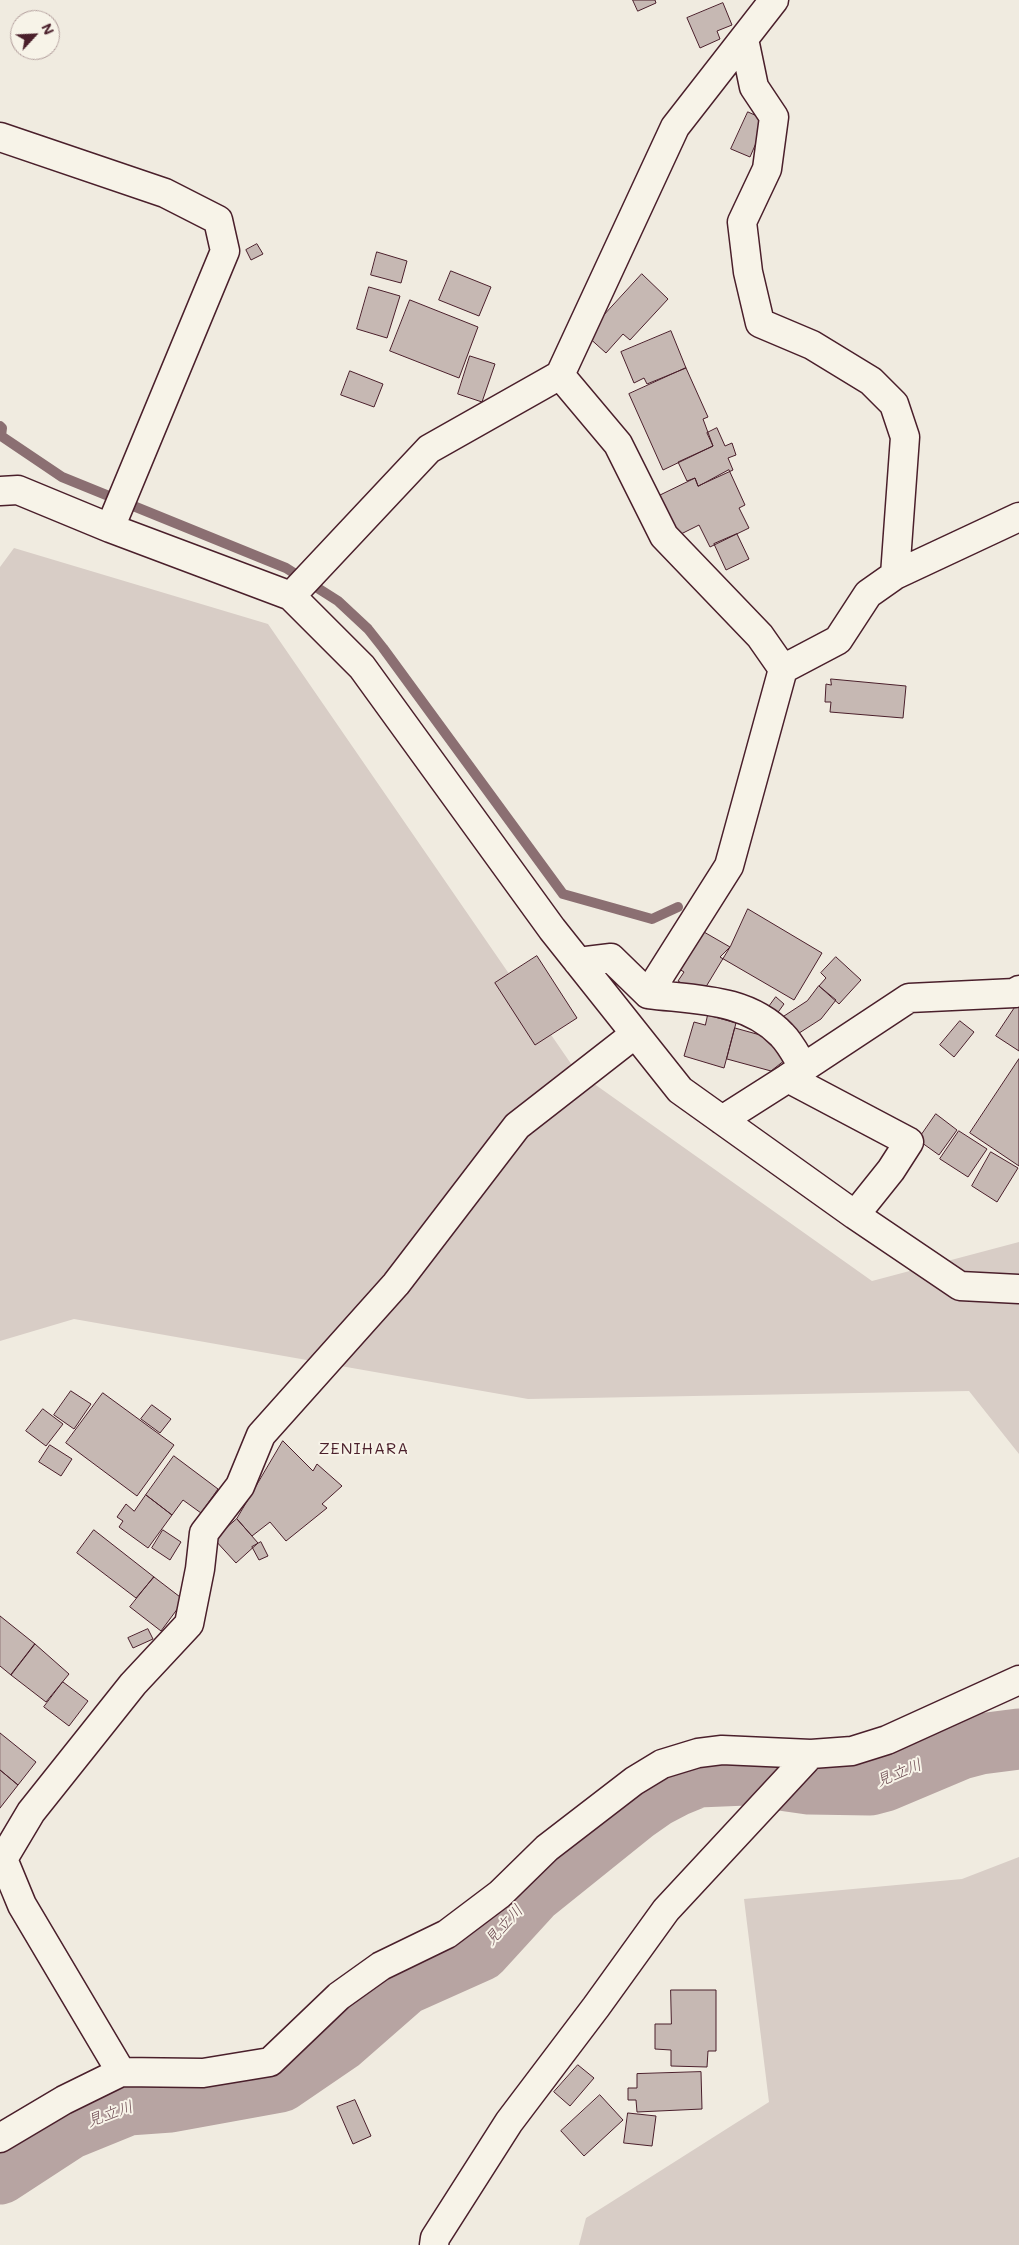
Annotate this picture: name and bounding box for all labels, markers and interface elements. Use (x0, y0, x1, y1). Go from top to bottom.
north arrow (10, 10, 60, 60)
text: N (37, 20, 59, 38)
district label: ZENIHARA (318, 1439, 410, 1459)
water label: 見立川 (873, 1755, 925, 1791)
water label: 見立川 (481, 1901, 527, 1949)
water label: 見立川 (84, 2097, 136, 2131)

